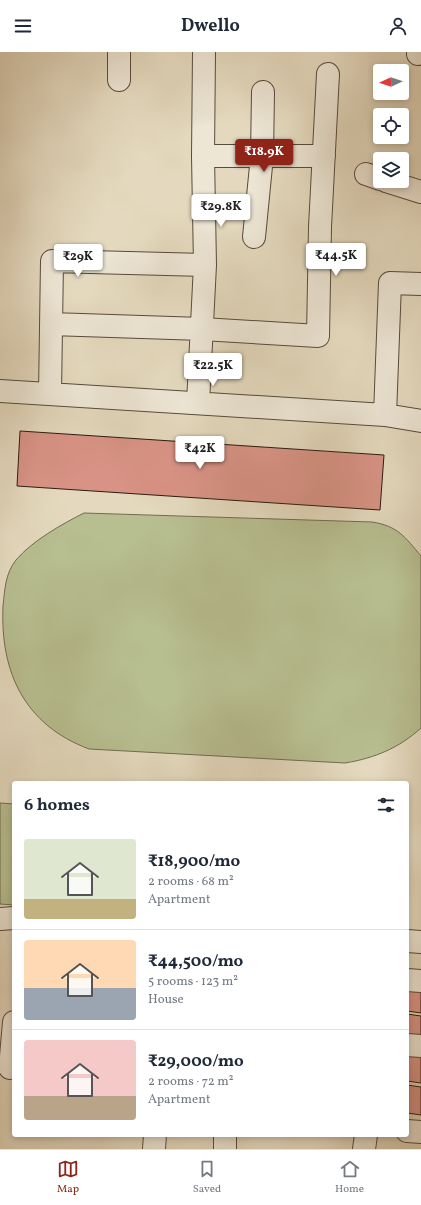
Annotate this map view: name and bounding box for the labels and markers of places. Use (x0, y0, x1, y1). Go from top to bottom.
pin: ₹18.9K (231, 139, 297, 173)
pin: ₹29.8K (188, 194, 254, 228)
pin: ₹44.5K (303, 243, 369, 277)
pin: ₹29K (54, 244, 102, 278)
pin: ₹22.5K (180, 353, 246, 387)
pin: ₹42K (176, 436, 224, 470)

